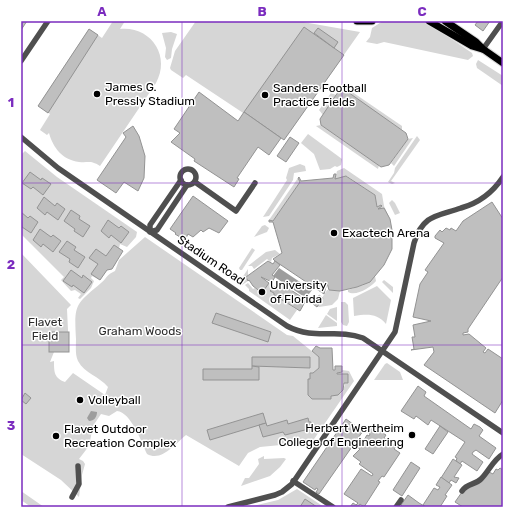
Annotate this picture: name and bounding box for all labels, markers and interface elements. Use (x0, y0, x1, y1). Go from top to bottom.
text: A (97, 4, 107, 19)
text: B (257, 4, 267, 19)
text: C (417, 4, 427, 19)
place label: James G. Pressly Stadium (105, 80, 195, 108)
place label: Sanders Football Practice Fields (273, 81, 367, 109)
marker: James G. Pressly Stadium (92, 89, 102, 99)
marker: Sanders Football Practice Fields (260, 90, 270, 100)
text: 1 (8, 95, 14, 110)
place label: Exactech Arena (342, 226, 430, 240)
marker: Exactech Arena (329, 228, 339, 238)
street label: Stadium Road (175, 232, 247, 288)
text: 2 (7, 257, 15, 272)
place label: University of Florida (270, 278, 327, 306)
marker: University of Florida (257, 287, 267, 297)
park label: Flavet Field (28, 315, 62, 343)
park label: Graham Woods (98, 324, 182, 338)
place label: Volleyball (88, 393, 141, 407)
marker: Volleyball (75, 395, 85, 405)
text: 3 (7, 418, 16, 433)
place label: Herbert Wertheim College of Engineering (278, 421, 404, 449)
place label: Flavet Outdoor Recreation Complex (64, 422, 177, 450)
marker: Herbert Wertheim College of Engineering (407, 430, 417, 440)
marker: Flavet Outdoor Recreation Complex (51, 431, 61, 441)

